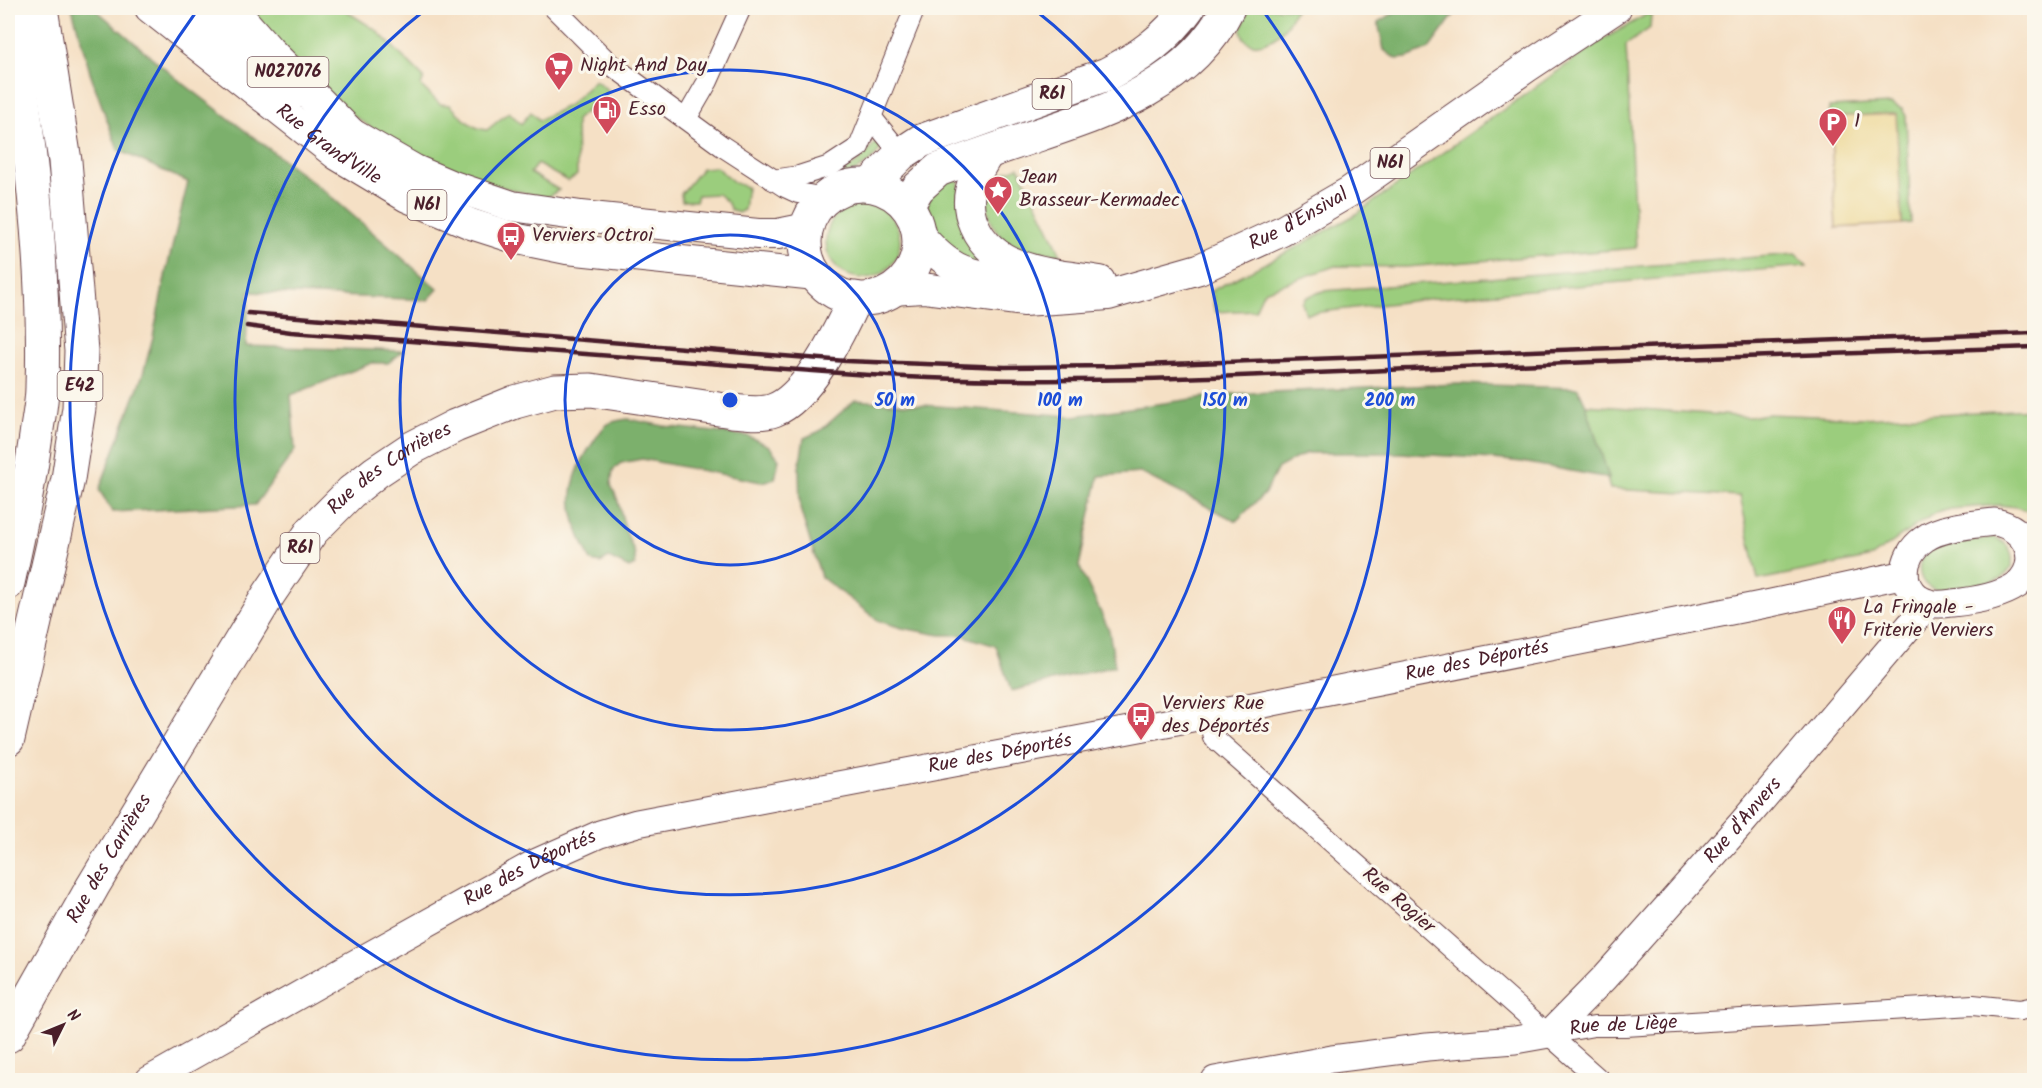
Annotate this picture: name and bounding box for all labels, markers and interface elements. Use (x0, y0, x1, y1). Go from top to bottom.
supermarket icon: Night And Day (543, 50, 575, 92)
place label: Night And Day (580, 50, 707, 82)
road number: N027076 (248, 57, 328, 87)
road number: R61 (1032, 79, 1072, 109)
fuel station icon: Esso (591, 94, 623, 136)
place label: Esso (628, 94, 666, 126)
street label: Rue Grand'Ville (268, 96, 388, 194)
parking icon: 1 (1817, 106, 1849, 148)
place label: 1 (1854, 106, 1860, 138)
road number: N61 (1370, 148, 1410, 178)
place label: Jean Brasseur-Kermadec (1019, 162, 1180, 217)
place icon: Jean Brasseur-Kermadec (982, 174, 1014, 216)
street label: Rue d'Ensival (1244, 180, 1355, 260)
road number: N61 (408, 190, 446, 220)
bus stop icon: Verviers Octroi (495, 220, 527, 262)
place label: Verviers Octroi (532, 220, 654, 252)
road number: E42 (58, 371, 103, 401)
text: 50 m (874, 387, 915, 416)
text: 100 m (1037, 387, 1083, 416)
text: 150 m (1202, 387, 1248, 416)
text: 200 m (1365, 387, 1416, 416)
centre of rings (720, 390, 740, 410)
street label: Rue des Carrières (320, 414, 458, 523)
road number: R61 (280, 533, 320, 563)
place label: La Fringale - Friterie Verviers (1863, 592, 1994, 647)
restaurant icon: La Fringale - Friterie Verviers (1826, 604, 1858, 646)
street label: Rue des Déportés (1402, 631, 1552, 691)
place label: Verviers Rue des Déportés (1162, 688, 1270, 743)
bus stop icon: Verviers Rue des Déportés (1125, 700, 1157, 742)
street label: Rue des Déportés (925, 725, 1075, 784)
street label: Rue d'Anvers (1696, 770, 1791, 872)
street label: Rue des Carrières (59, 788, 161, 930)
street label: Rue des Déportés (458, 821, 602, 916)
street label: Rue Rogier (1354, 860, 1443, 943)
north arrow (33, 995, 93, 1055)
text: N (60, 1004, 85, 1028)
street label: Rue de Liège (1567, 1007, 1678, 1046)

